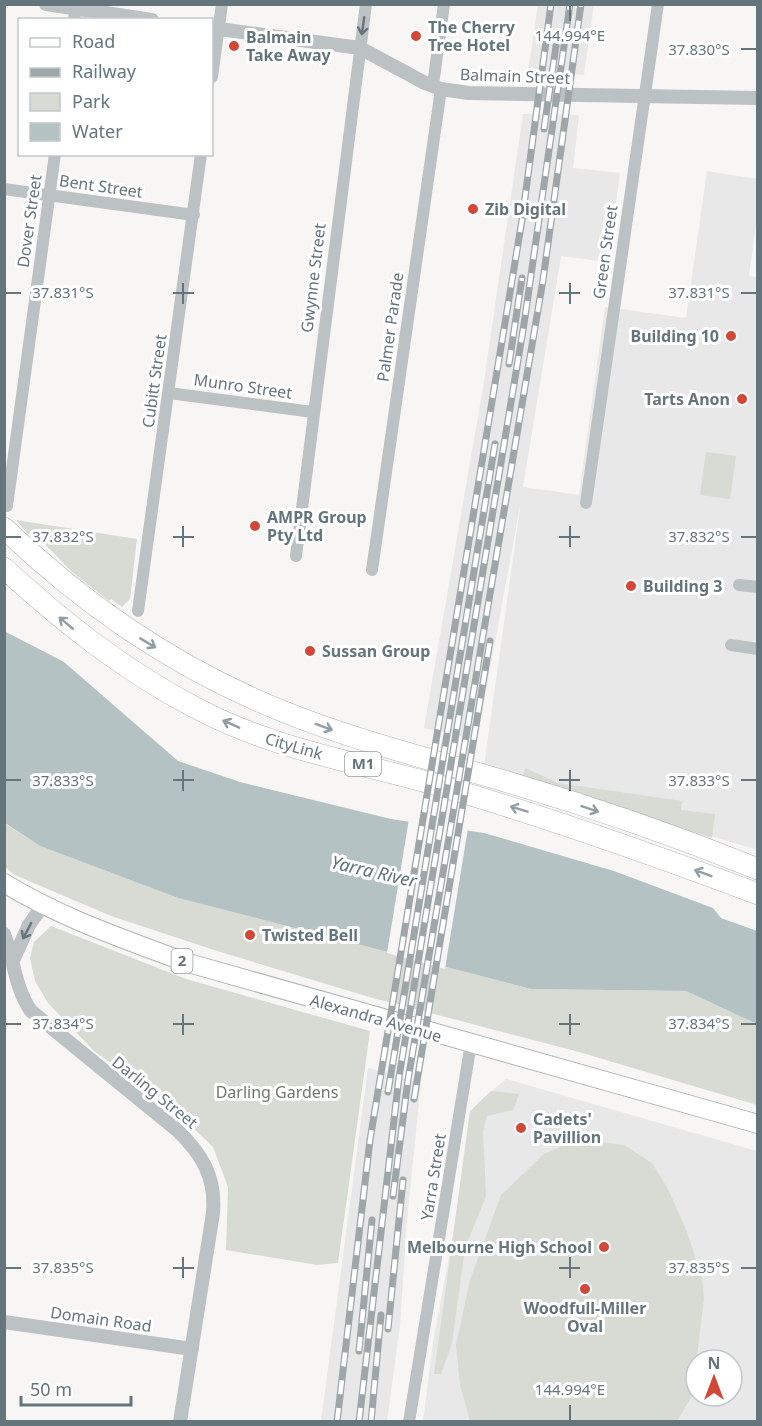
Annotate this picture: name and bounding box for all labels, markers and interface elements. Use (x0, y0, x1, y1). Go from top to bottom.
one-way arrow (358, 16, 369, 35)
place label: The Cherry Tree Hotel (428, 16, 516, 56)
legend (18, 18, 213, 156)
text: 144.994°E (535, 25, 605, 45)
place label: Balmain Take Away (246, 26, 332, 66)
text: Road (72, 29, 115, 53)
marker: The Cherry Tree Hotel (409, 29, 423, 43)
marker: Balmain Take Away (227, 39, 241, 53)
text: 37.830°S (668, 39, 730, 59)
text: Railway (72, 59, 137, 83)
street label: Balmain Street (460, 63, 571, 89)
text: Park (72, 89, 110, 113)
text: Water (72, 119, 123, 143)
street label: Bent Street (58, 169, 144, 203)
street label: Dover Street (12, 173, 46, 269)
place label: Zib Digital (485, 198, 566, 220)
marker: Zib Digital (466, 202, 480, 216)
street label: Green Street (588, 203, 623, 300)
street label: Gwynne Street (295, 222, 331, 334)
street label: Palmer Parade (371, 271, 409, 383)
text: 37.831°S (32, 282, 94, 302)
text: 37.831°S (668, 282, 730, 302)
place label: Building 10 (631, 325, 719, 347)
marker: Building 10 (724, 329, 738, 343)
street label: Cubitt Street (137, 333, 171, 429)
street label: Munro Street (192, 368, 294, 404)
place label: Tarts Anon (644, 388, 730, 410)
marker: Tarts Anon (735, 392, 749, 406)
place label: AMPR Group Pty Ltd (267, 506, 367, 546)
marker: AMPR Group Pty Ltd (248, 519, 262, 533)
text: 37.832°S (32, 526, 94, 546)
text: 37.832°S (668, 526, 730, 546)
place label: Building 3 (643, 575, 722, 597)
marker: Building 3 (624, 579, 638, 593)
one-way arrow (58, 616, 74, 629)
one-way arrow (139, 638, 156, 650)
place label: Sussan Group (322, 640, 430, 662)
marker: Sussan Group (303, 644, 317, 658)
one-way arrow (223, 718, 241, 730)
one-way arrow (314, 722, 333, 733)
street label: CityLink (263, 727, 326, 765)
road number: M1 (345, 752, 381, 776)
text: 37.833°S (32, 770, 94, 790)
text: 37.833°S (668, 770, 730, 790)
one-way arrow (510, 803, 529, 814)
one-way arrow (581, 804, 599, 815)
water label: Yarra River (329, 850, 420, 893)
one-way arrow (694, 867, 713, 878)
one-way arrow (21, 922, 33, 939)
place label: Twisted Bell (262, 924, 358, 946)
marker: Twisted Bell (243, 928, 257, 942)
road number: 2 (172, 949, 192, 973)
street label: Alexandra Avenue (308, 989, 444, 1047)
text: 37.834°S (32, 1013, 94, 1033)
text: 37.834°S (668, 1013, 730, 1033)
street label: Darling Street (108, 1051, 203, 1133)
park label: Darling Gardens (216, 1081, 338, 1103)
place label: Cadets' Pavillion (533, 1108, 601, 1148)
marker: Cadets' Pavillion (514, 1121, 528, 1135)
street label: Yarra Street (415, 1132, 451, 1222)
place label: Melbourne High School (407, 1236, 592, 1258)
marker: Melbourne High School (597, 1240, 611, 1254)
text: 37.835°S (32, 1257, 94, 1277)
text: 37.835°S (668, 1257, 730, 1277)
marker: Woodfull-Miller Oval (578, 1282, 592, 1296)
place label: Woodfull-Miller Oval (524, 1297, 646, 1337)
street label: Domain Road (49, 1301, 153, 1337)
north arrow (684, 1348, 744, 1408)
text: N (707, 1352, 721, 1374)
scale bar (21, 1369, 130, 1407)
text: 50 m (30, 1377, 72, 1401)
text: 144.994°E (535, 1379, 605, 1399)

